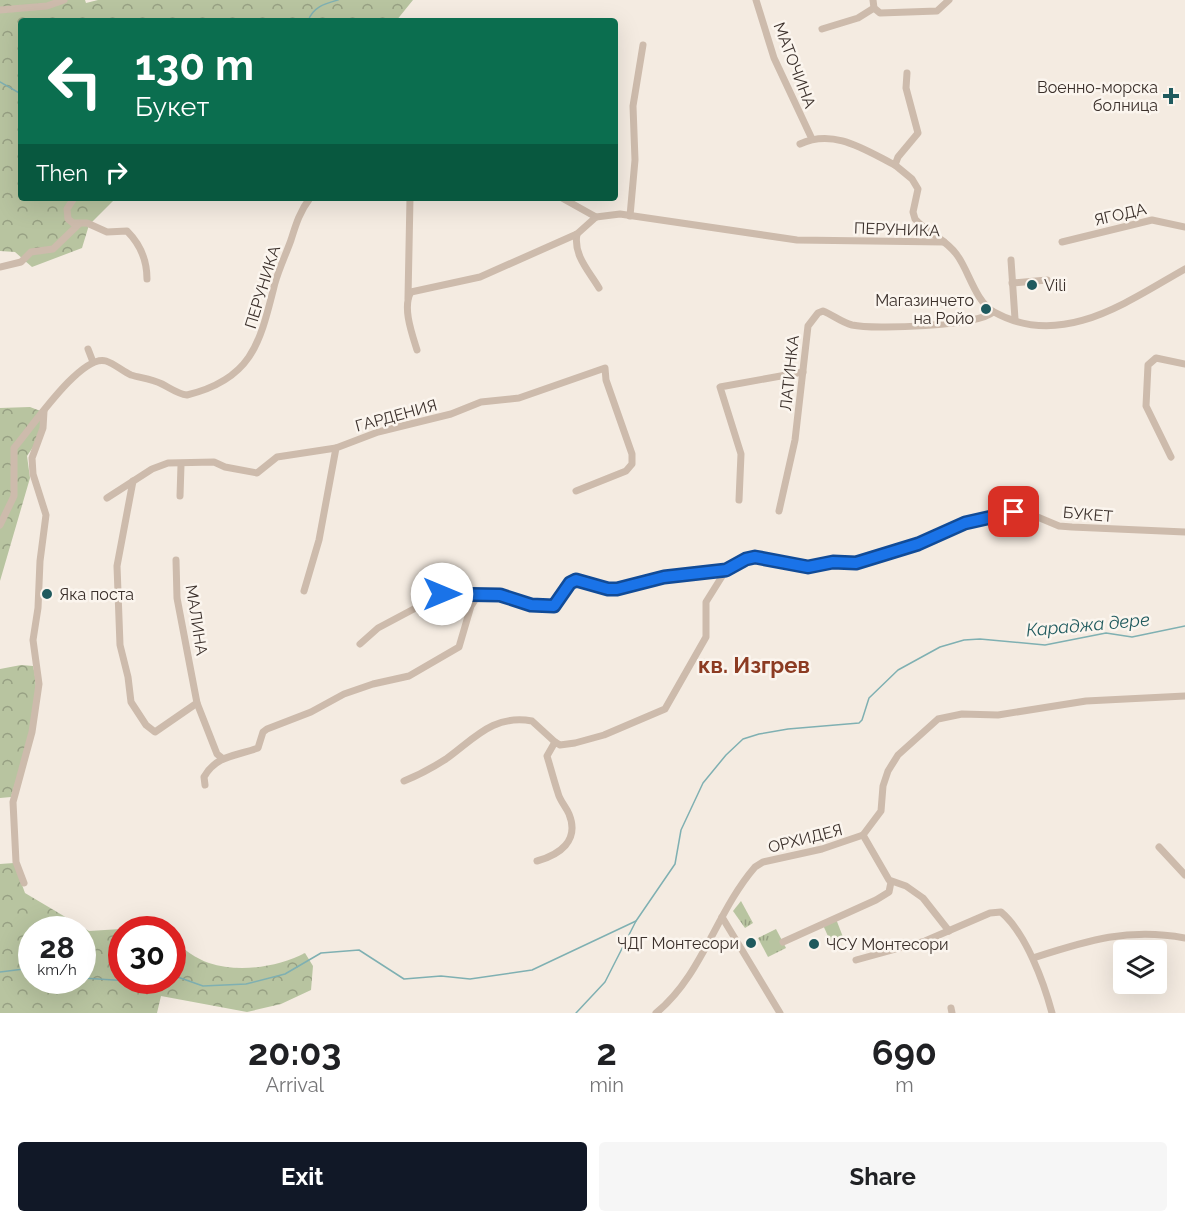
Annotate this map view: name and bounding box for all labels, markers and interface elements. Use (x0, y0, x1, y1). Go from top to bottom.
street label: МАТОЧИНА (769, 20, 820, 111)
text: 130 m (135, 41, 254, 90)
icon: left (36, 42, 114, 120)
place label: Военно-морска болница (1037, 78, 1158, 115)
marker: Военно-морска болница (1162, 87, 1180, 105)
text: Букет (135, 91, 209, 122)
icon: right (100, 156, 133, 189)
text: Then (36, 160, 88, 186)
street label: ЯГОДА (1092, 199, 1148, 230)
street label: ПЕРУНИКА (854, 219, 940, 240)
street label: ПЕРУНИКА (241, 243, 284, 331)
place label: Vili (1044, 276, 1066, 295)
marker: Vili (1025, 278, 1039, 292)
place label: Магазинчето на Ройо (875, 291, 974, 328)
marker: Магазинчето на Ройо (979, 302, 993, 316)
street label: ЛАТИНКА (776, 334, 803, 412)
street label: ГАРДЕНИЯ (353, 395, 439, 436)
pin (988, 486, 1039, 537)
icon: arrive (997, 495, 1030, 528)
street label: БУКЕТ (1062, 503, 1114, 526)
position arrow (410, 562, 474, 626)
street label: МАЛИНА (182, 583, 211, 657)
place label: Яка поста (59, 585, 134, 604)
marker: Яка поста (40, 587, 54, 601)
water label: Караджа дере (1025, 609, 1151, 640)
district label: кв. Изгрев (698, 652, 810, 678)
street label: ОРХИДЕЯ (766, 820, 844, 857)
speed limit sign: 30 (108, 916, 186, 994)
text: 28 (39, 930, 75, 965)
place label: ЧДГ Монтесори (617, 934, 739, 953)
place label: ЧСУ Монтесори (826, 935, 949, 954)
marker: ЧДГ Монтесори (744, 936, 758, 950)
marker: ЧСУ Монтесори (807, 937, 821, 951)
map controls (1113, 940, 1167, 994)
button: layers (1113, 940, 1167, 994)
text: km/h (37, 961, 77, 979)
text: 20:03 (248, 1031, 341, 1073)
text: 2 (596, 1031, 617, 1073)
text: 690 (872, 1031, 937, 1073)
text: Arrival (265, 1073, 324, 1097)
text: min (589, 1073, 624, 1097)
text: m (895, 1073, 914, 1097)
button: Exit (18, 1142, 587, 1211)
button: Share (599, 1142, 1167, 1211)

